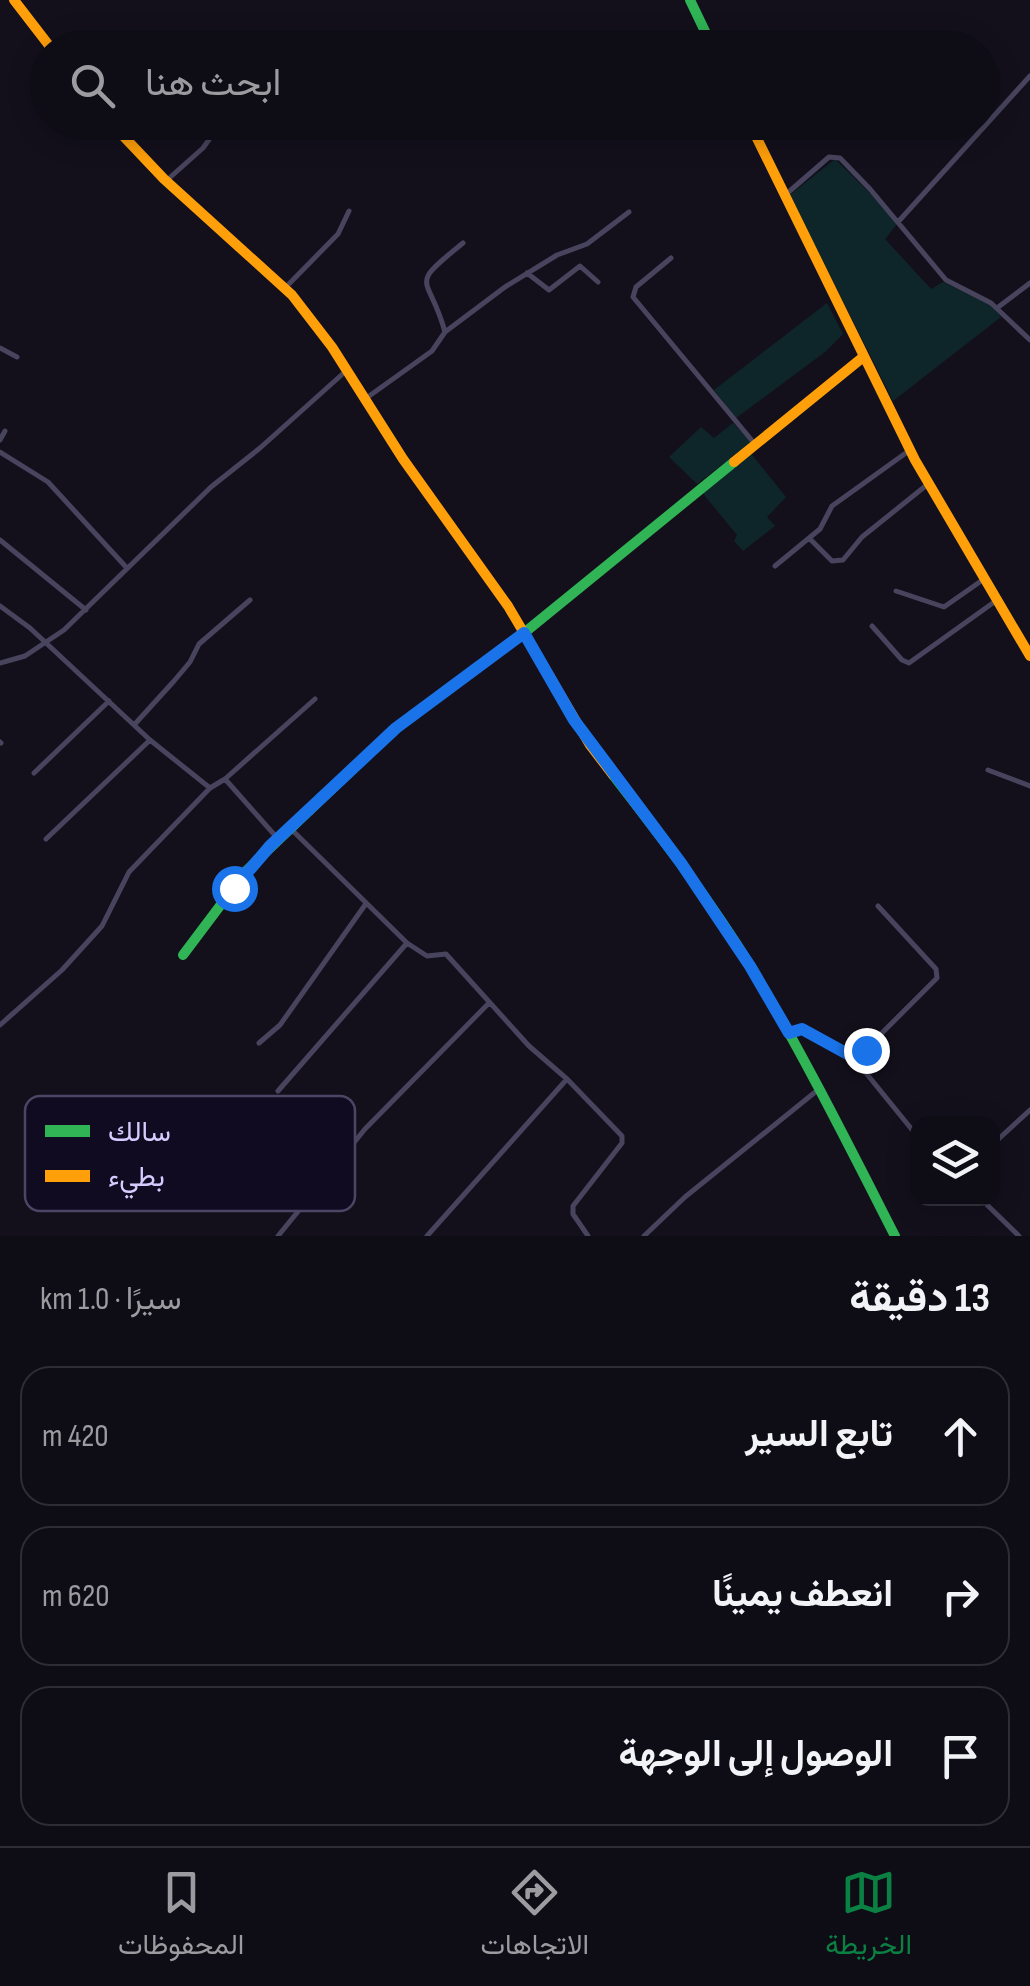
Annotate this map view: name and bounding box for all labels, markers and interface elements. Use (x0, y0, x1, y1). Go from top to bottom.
search box (30, 30, 1000, 140)
icon: search (65, 58, 120, 113)
text: ابحث هنا (145, 61, 281, 106)
route start (212, 866, 258, 912)
route end (844, 1028, 890, 1074)
legend (25, 1096, 355, 1211)
text: سالك (108, 1116, 171, 1149)
map controls (910, 1116, 1000, 1206)
button: layers (910, 1116, 1000, 1206)
text: بطيء (108, 1161, 165, 1199)
text: 13 دقيقة (849, 1273, 990, 1324)
text: سيرًا · 1.0 km (40, 1280, 181, 1319)
icon: ahead (933, 1409, 988, 1464)
text: تابع السير (745, 1412, 893, 1457)
text: 420 m (42, 1417, 109, 1456)
icon: right (933, 1569, 988, 1624)
text: انعطف يمينًا (712, 1572, 893, 1617)
text: 620 m (42, 1577, 109, 1616)
icon: arrive (933, 1729, 988, 1784)
text: الوصول إلى الوجهة (618, 1732, 893, 1777)
tab: المحفوظات (118, 1865, 244, 1969)
tab: الاتجاهات (480, 1865, 589, 1969)
tab: الخريطة (825, 1865, 912, 1969)

